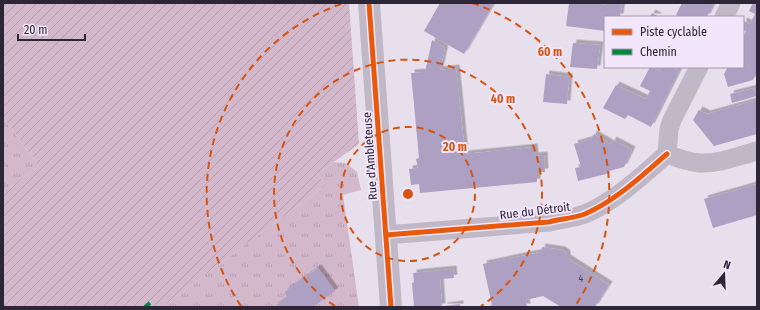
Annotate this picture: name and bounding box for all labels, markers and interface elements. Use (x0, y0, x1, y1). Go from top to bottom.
scale bar (18, 16, 85, 42)
legend (604, 16, 744, 68)
text: 20 m (24, 23, 48, 37)
text: Piste cyclable (640, 25, 707, 39)
text: 60 m (538, 45, 562, 59)
text: Chemin (640, 45, 677, 59)
text: 40 m (491, 92, 515, 106)
street label: Rue d'Ambleteuse (360, 112, 380, 200)
text: 20 m (442, 140, 467, 154)
centre of rings (401, 187, 415, 201)
street label: Rue du Détroit (499, 200, 571, 222)
north arrow (704, 254, 744, 294)
text: N (722, 258, 732, 272)
house number: 4 (579, 273, 584, 285)

